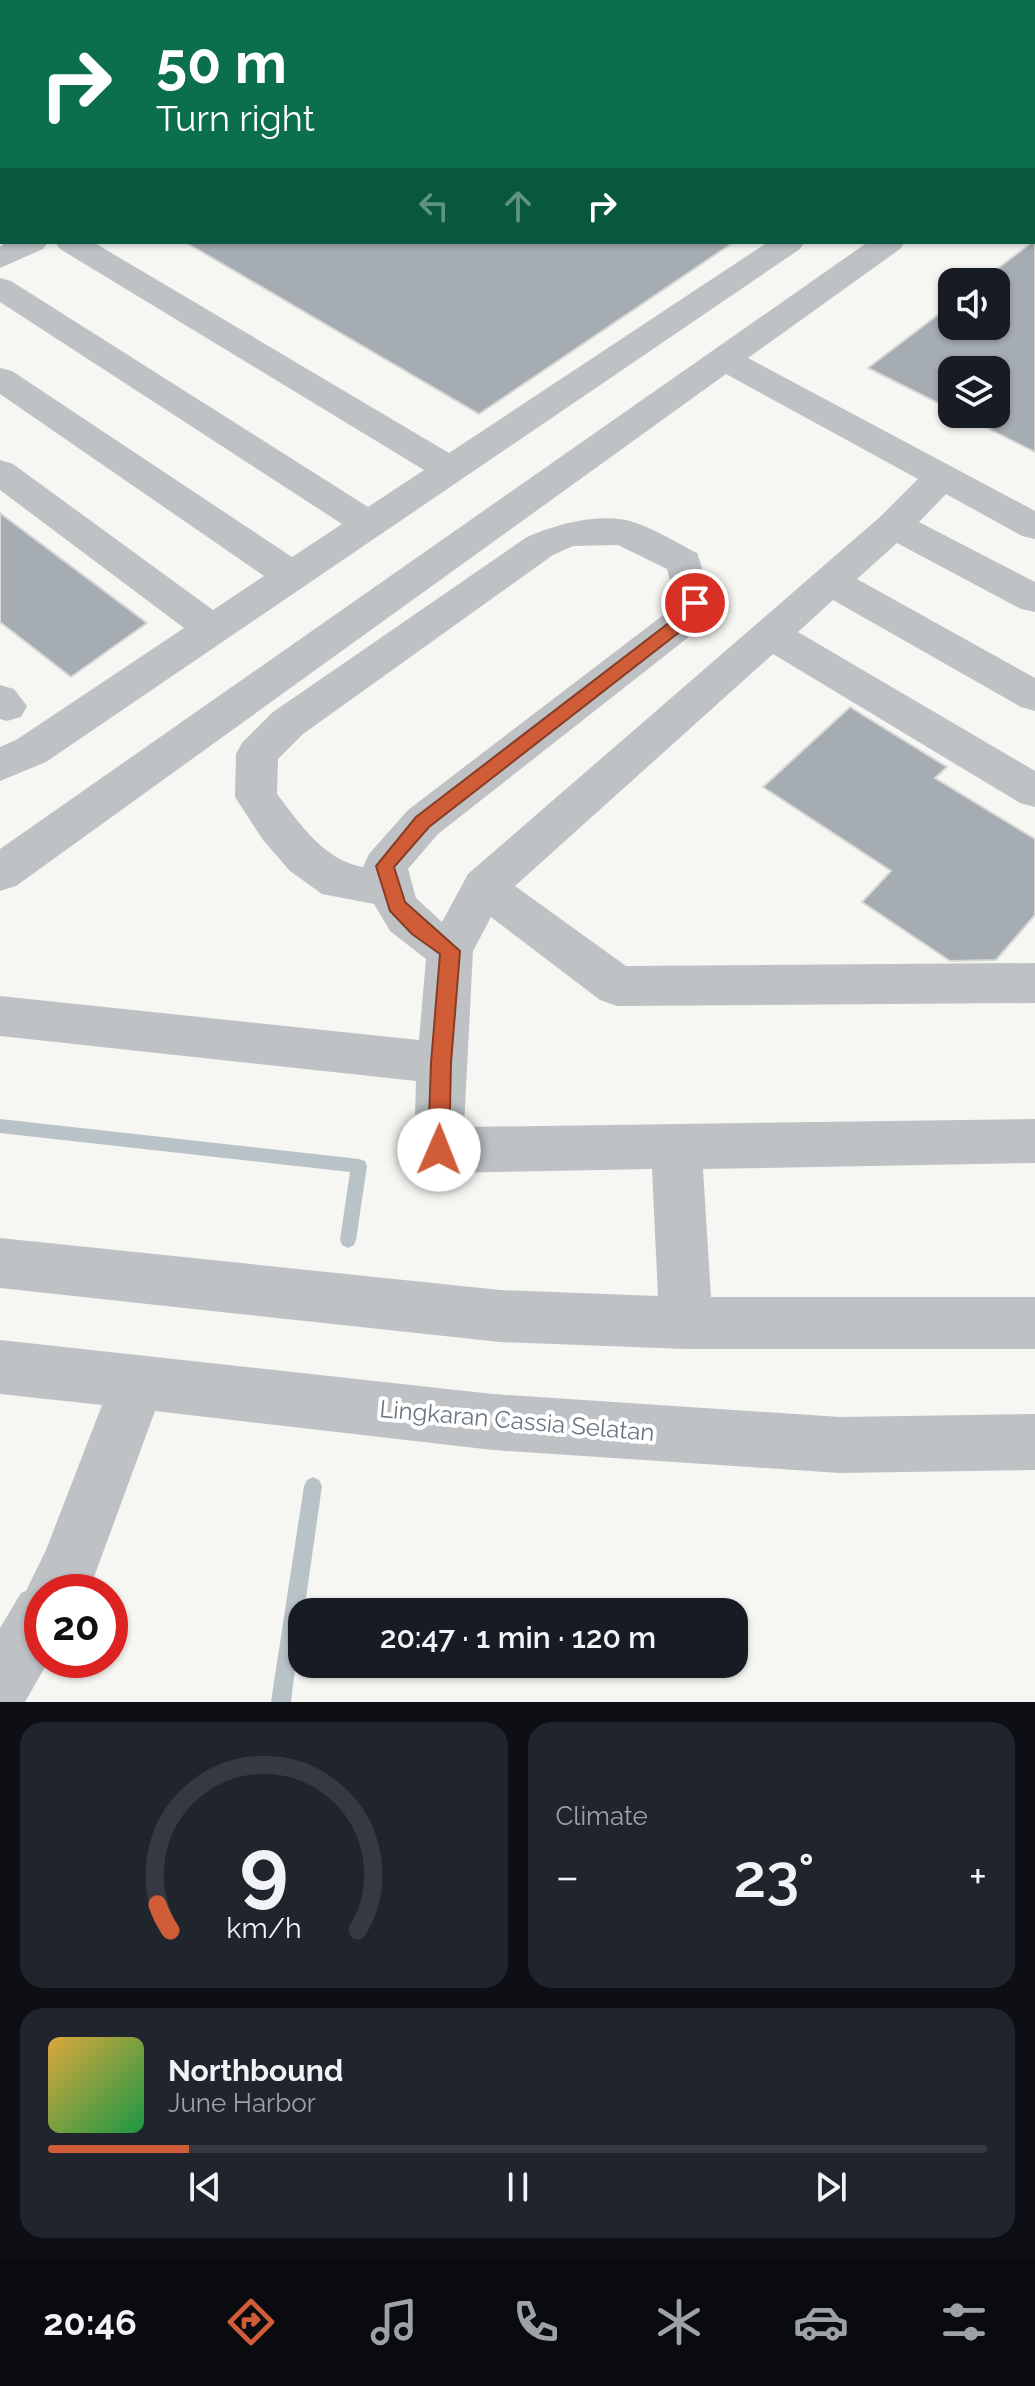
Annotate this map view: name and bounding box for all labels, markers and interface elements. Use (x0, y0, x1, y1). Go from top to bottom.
text: 50 m (156, 30, 287, 96)
icon: right (24, 32, 128, 136)
text: Turn right (156, 97, 315, 139)
icon: left (412, 184, 456, 228)
icon: ahead (496, 184, 540, 228)
icon: right (580, 184, 624, 228)
map controls (938, 268, 1010, 428)
button: sound (938, 268, 1010, 340)
button: layers (938, 356, 1010, 428)
pin (661, 569, 729, 637)
icon: arrive (673, 581, 717, 625)
position arrow (397, 1108, 481, 1192)
street label: Lingkaran Cassia Selatan (378, 1394, 656, 1447)
speed limit sign: 20 (24, 1574, 128, 1678)
text: 20:47 · 1 min · 120 m (380, 1620, 656, 1655)
text: Climate (556, 1801, 648, 1831)
text: 9 (239, 1819, 288, 1916)
text: 23° (733, 1841, 815, 1911)
text: − (556, 1851, 579, 1902)
text: + (969, 1851, 987, 1902)
text: km/h (226, 1911, 301, 1945)
text: Northbound (168, 2053, 343, 2088)
text: June Harbor (168, 2088, 316, 2118)
icon: previous (183, 2165, 227, 2209)
icon: pause (496, 2165, 540, 2209)
icon: next (809, 2165, 853, 2209)
icon: directions (223, 2294, 279, 2350)
icon: music (366, 2294, 422, 2350)
icon: phone (508, 2294, 564, 2350)
icon: climate (651, 2294, 707, 2350)
icon: car (793, 2294, 849, 2350)
icon: filters (936, 2294, 992, 2350)
text: 20:46 (43, 2301, 137, 2343)

